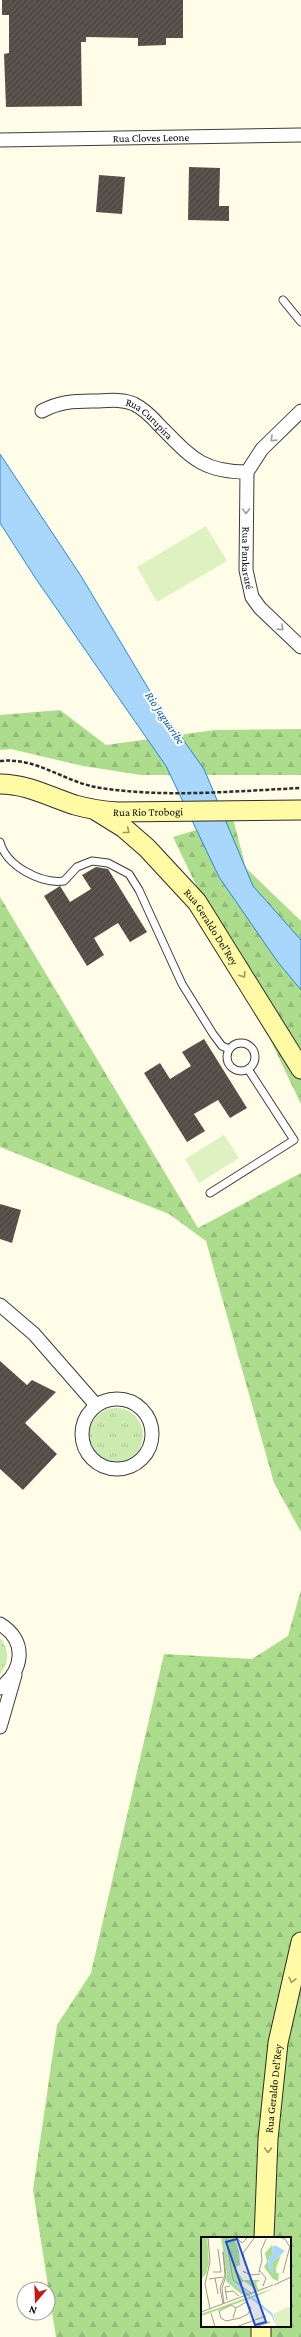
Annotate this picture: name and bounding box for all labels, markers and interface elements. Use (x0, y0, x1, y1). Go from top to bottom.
street label: Rua Cloves Leone (113, 131, 190, 144)
street label: Rua Curupira (124, 396, 176, 442)
one-way arrow (270, 434, 278, 441)
one-way arrow (242, 508, 250, 514)
street label: Rua Pankararé (240, 527, 256, 591)
one-way arrow (276, 623, 284, 631)
water label: Rio Jaguaribe (142, 689, 188, 747)
street label: Rua Rio Trobogi (113, 805, 183, 818)
one-way arrow (123, 826, 130, 833)
street label: Rua Geraldo Del'Rey (182, 886, 241, 969)
one-way arrow (238, 971, 245, 978)
one-way arrow (289, 1977, 297, 1983)
street label: Rua Geraldo Del'Rey (263, 2042, 285, 2133)
one-way arrow (263, 2147, 272, 2153)
inset map (201, 2237, 291, 2327)
north arrow (16, 2281, 56, 2321)
text: N (27, 2303, 38, 2317)

